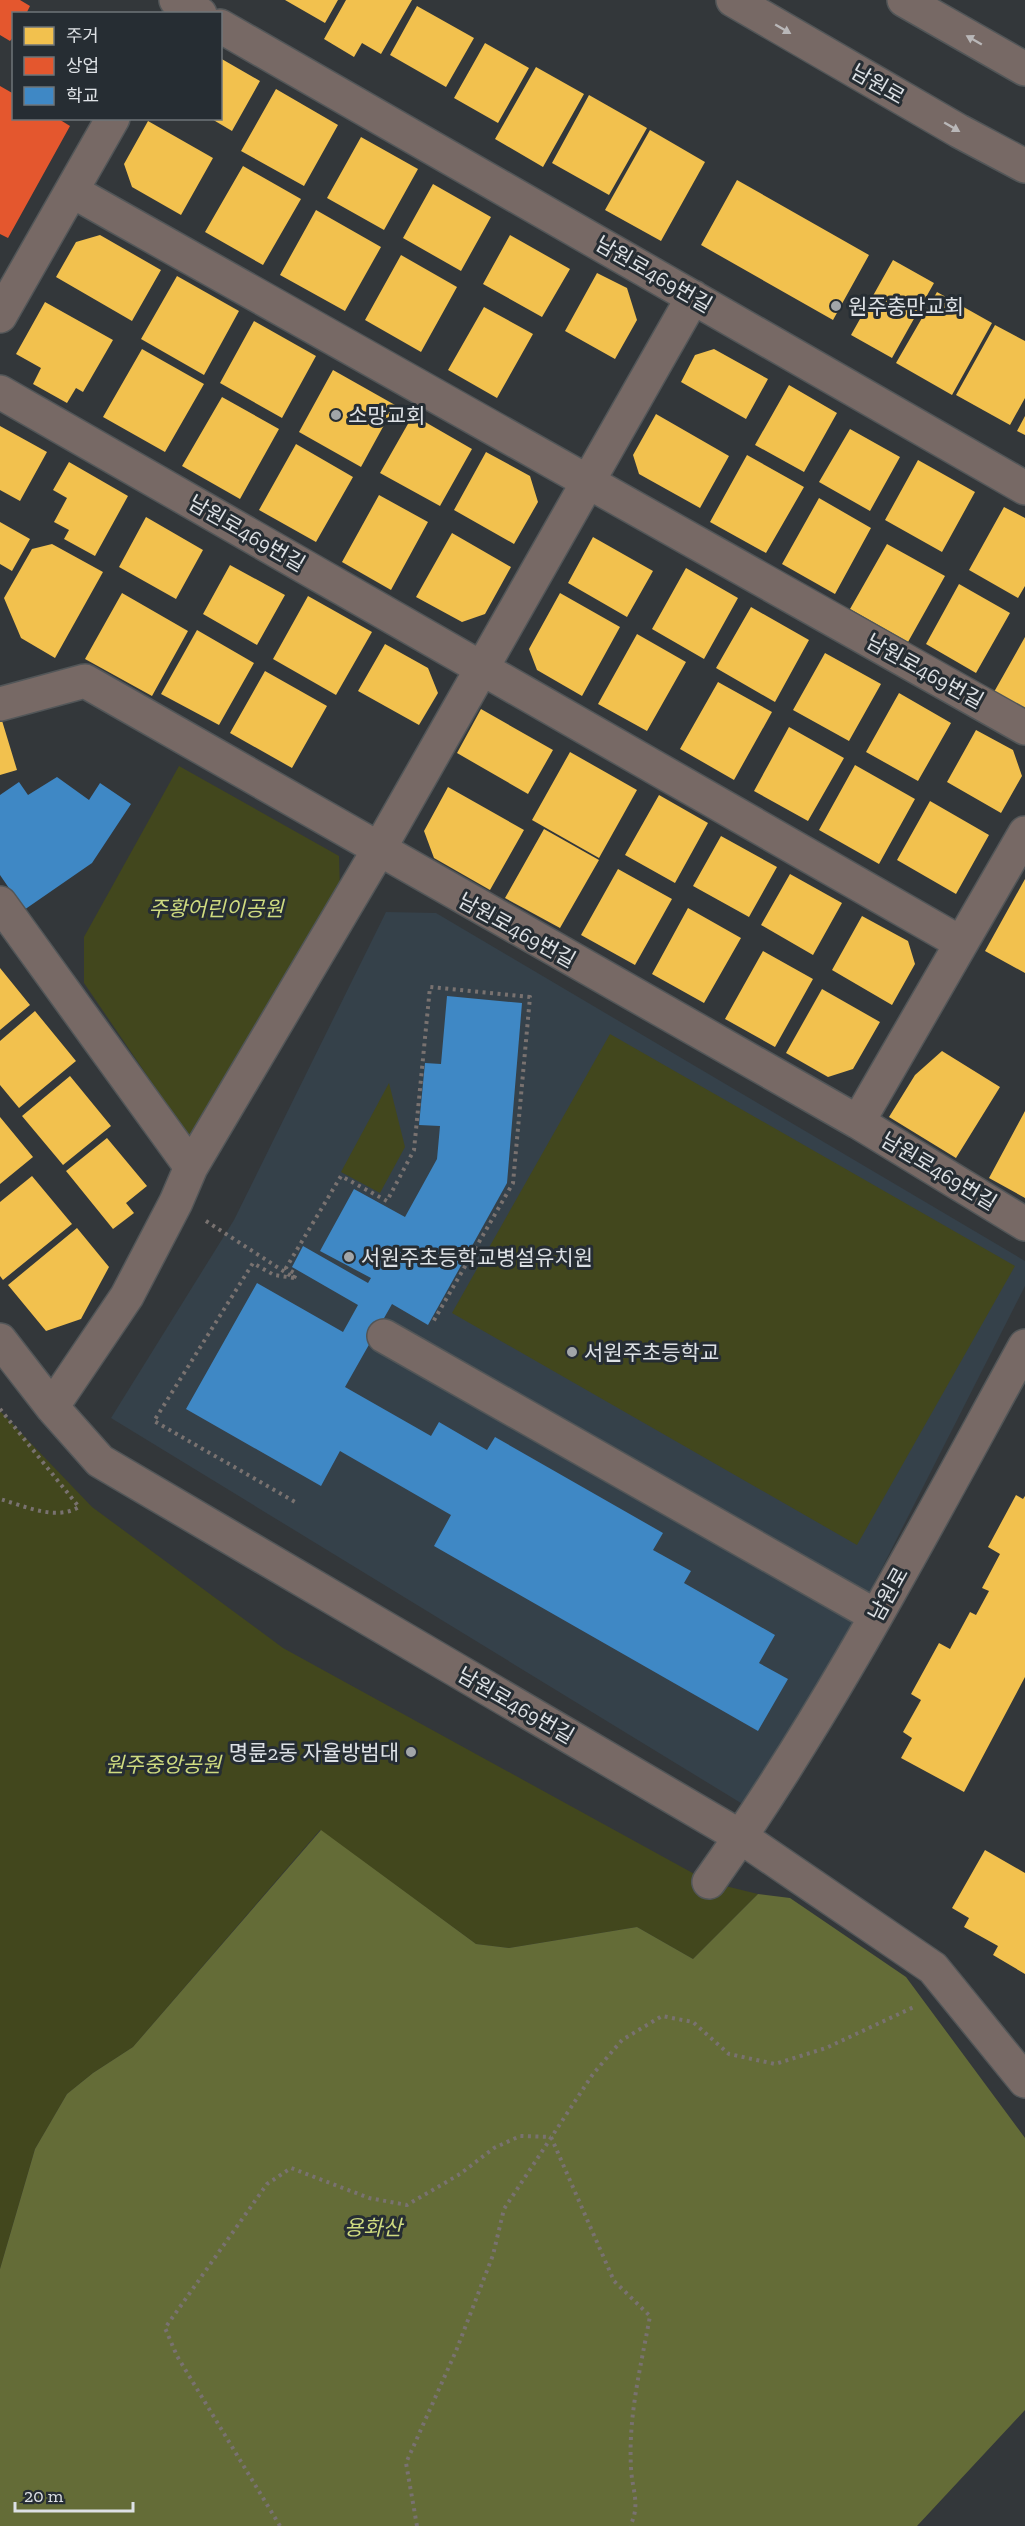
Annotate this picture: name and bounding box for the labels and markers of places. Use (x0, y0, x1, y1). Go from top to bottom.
place label: 원주충만교회 (848, 294, 964, 319)
marker: 원주충만교회 (829, 299, 843, 313)
place label: 소망교회 (348, 403, 425, 428)
marker: 소망교회 (329, 408, 343, 422)
place label: 서원주초등학교병설유치원 (361, 1245, 593, 1270)
marker: 서원주초등학교병설유치원 (342, 1250, 356, 1264)
place label: 서원주초등학교 (584, 1340, 719, 1365)
marker: 서원주초등학교 (565, 1345, 579, 1359)
place label: 명륜2동 자율방범대 (229, 1740, 399, 1765)
marker: 명륜2동 자율방범대 (404, 1745, 418, 1759)

